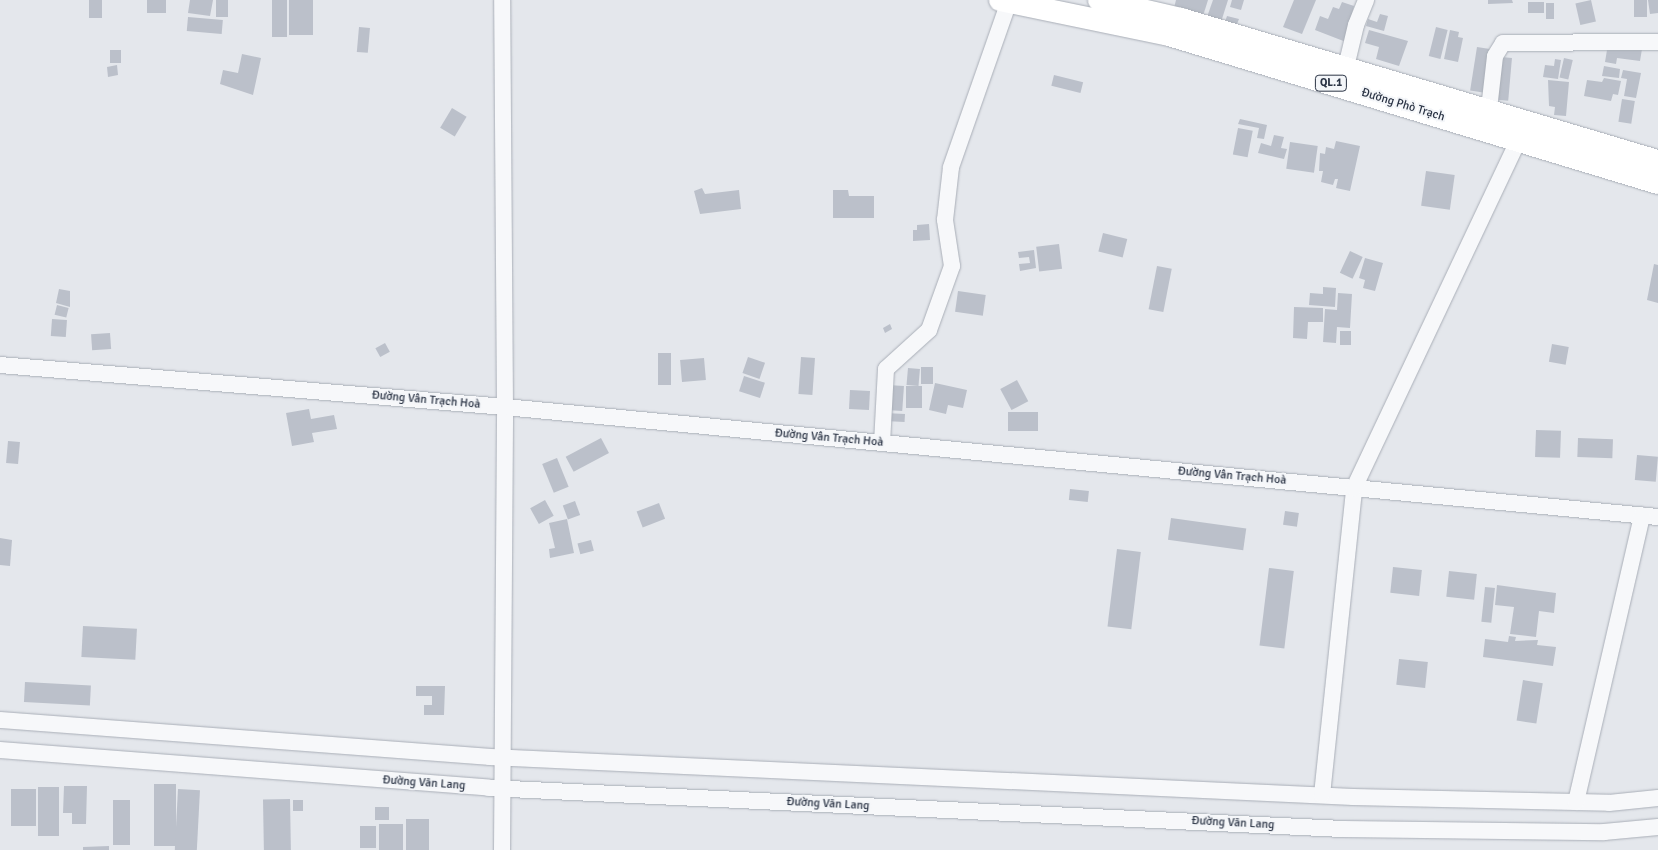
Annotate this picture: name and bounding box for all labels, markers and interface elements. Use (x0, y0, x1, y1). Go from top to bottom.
road number: QL.1 (1315, 75, 1347, 92)
street label: Đường Phò Trạch (1360, 85, 1446, 125)
street label: Đường Vân Trạch Hoà (371, 388, 481, 412)
street label: Đường Vân Trạch Hoà (774, 426, 884, 450)
street label: Đường Vân Trạch Hoà (1177, 464, 1287, 488)
street label: Đường Văn Lang (382, 773, 466, 793)
street label: Đường Văn Lang (786, 795, 870, 813)
street label: Đường Văn Lang (1191, 814, 1275, 832)

